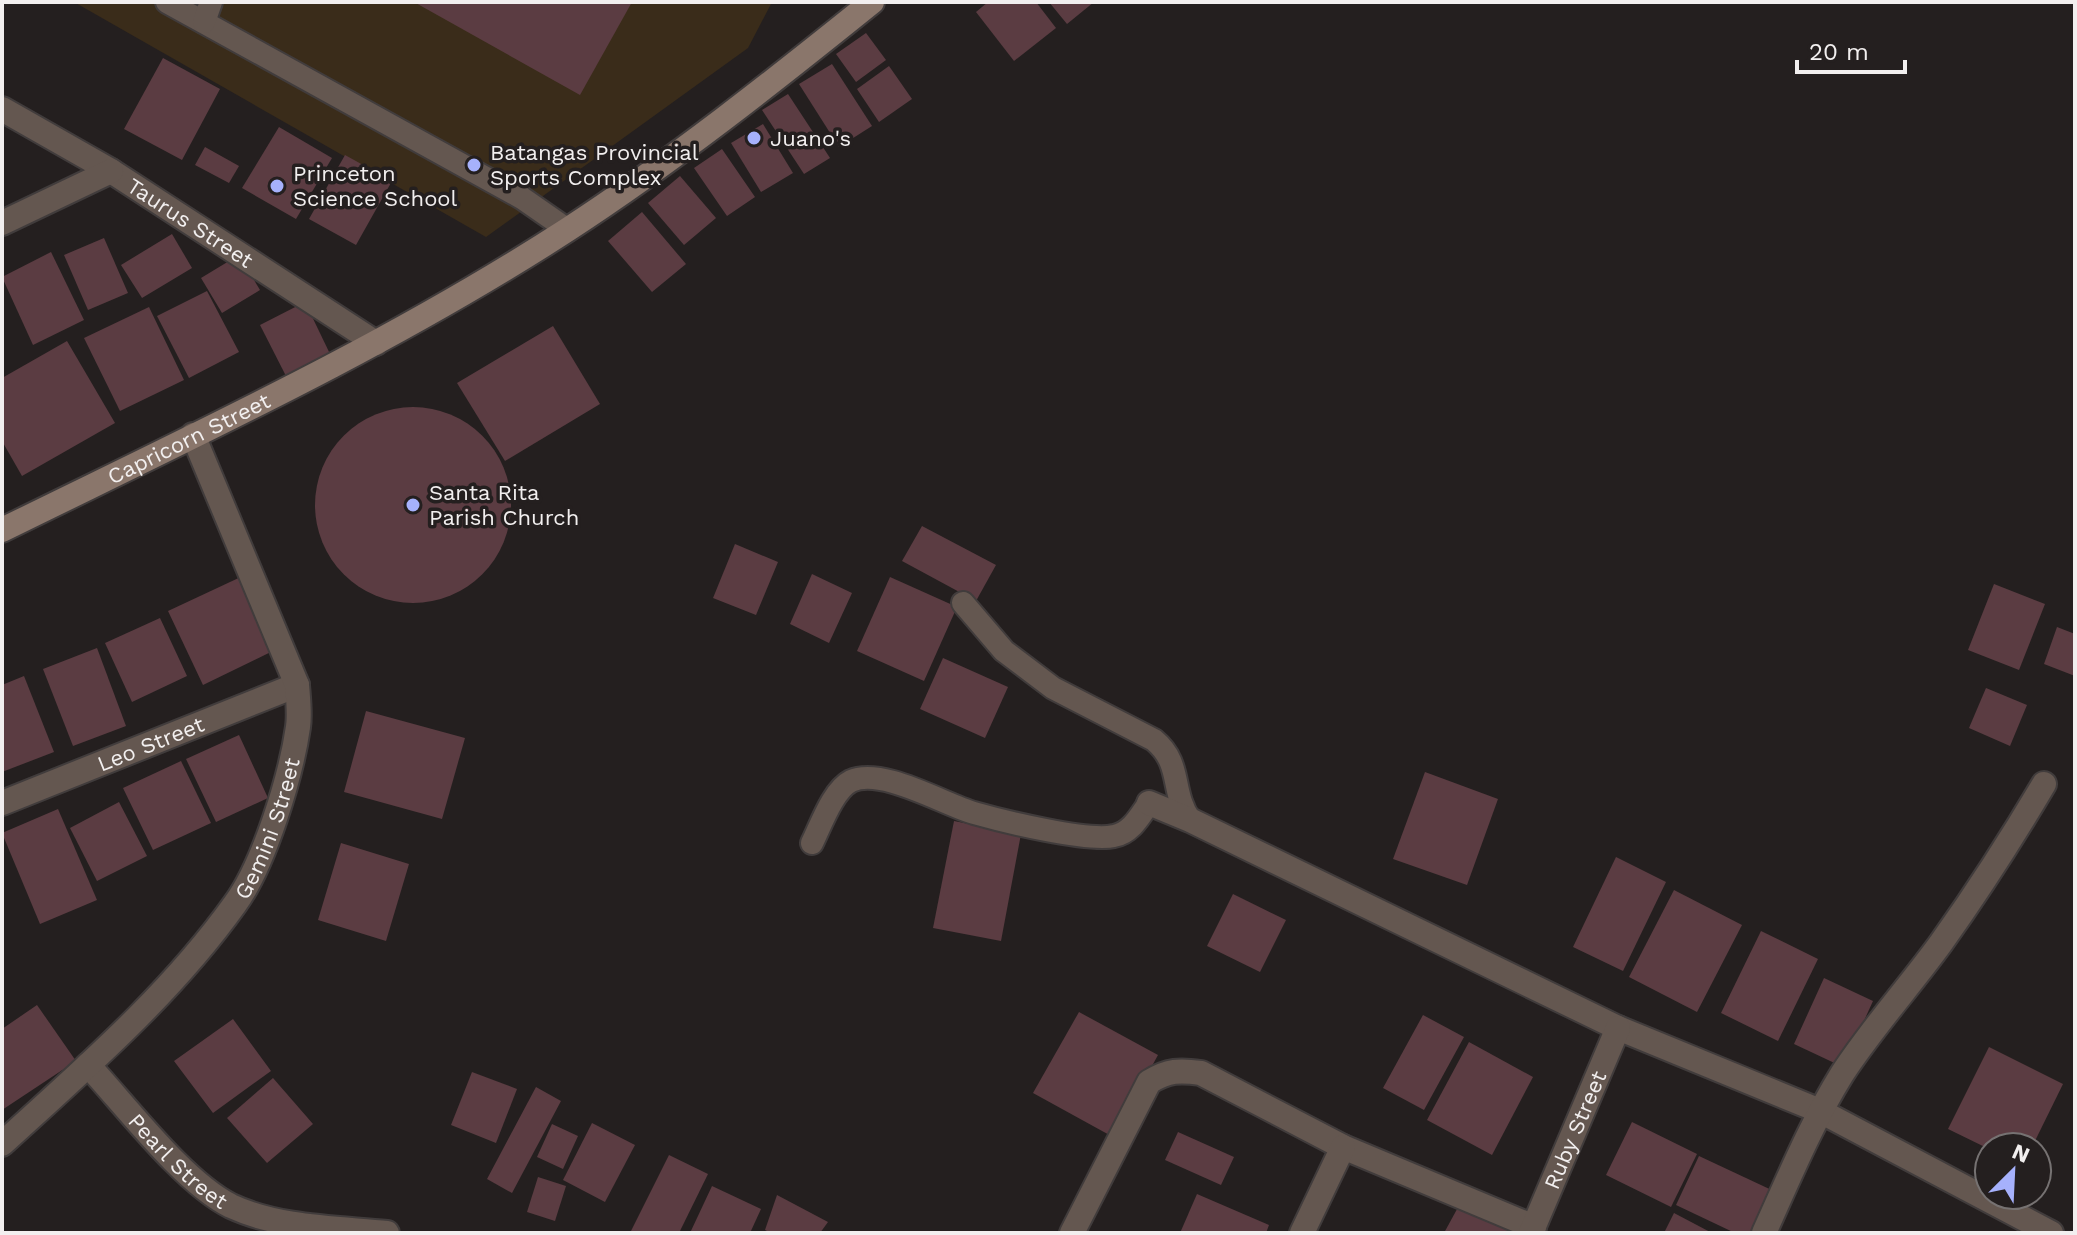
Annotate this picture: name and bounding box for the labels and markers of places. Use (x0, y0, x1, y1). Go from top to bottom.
place label: Juano's (770, 126, 851, 151)
marker: Juano's (745, 129, 763, 147)
place label: Batangas Provincial Sports Complex (490, 140, 699, 190)
marker: Batangas Provincial Sports Complex (465, 156, 483, 174)
place label: Princeton Science School (293, 161, 458, 211)
marker: Princeton Science School (268, 177, 286, 195)
place label: Santa Rita Parish Church (429, 480, 579, 530)
marker: Santa Rita Parish Church (404, 496, 422, 514)

